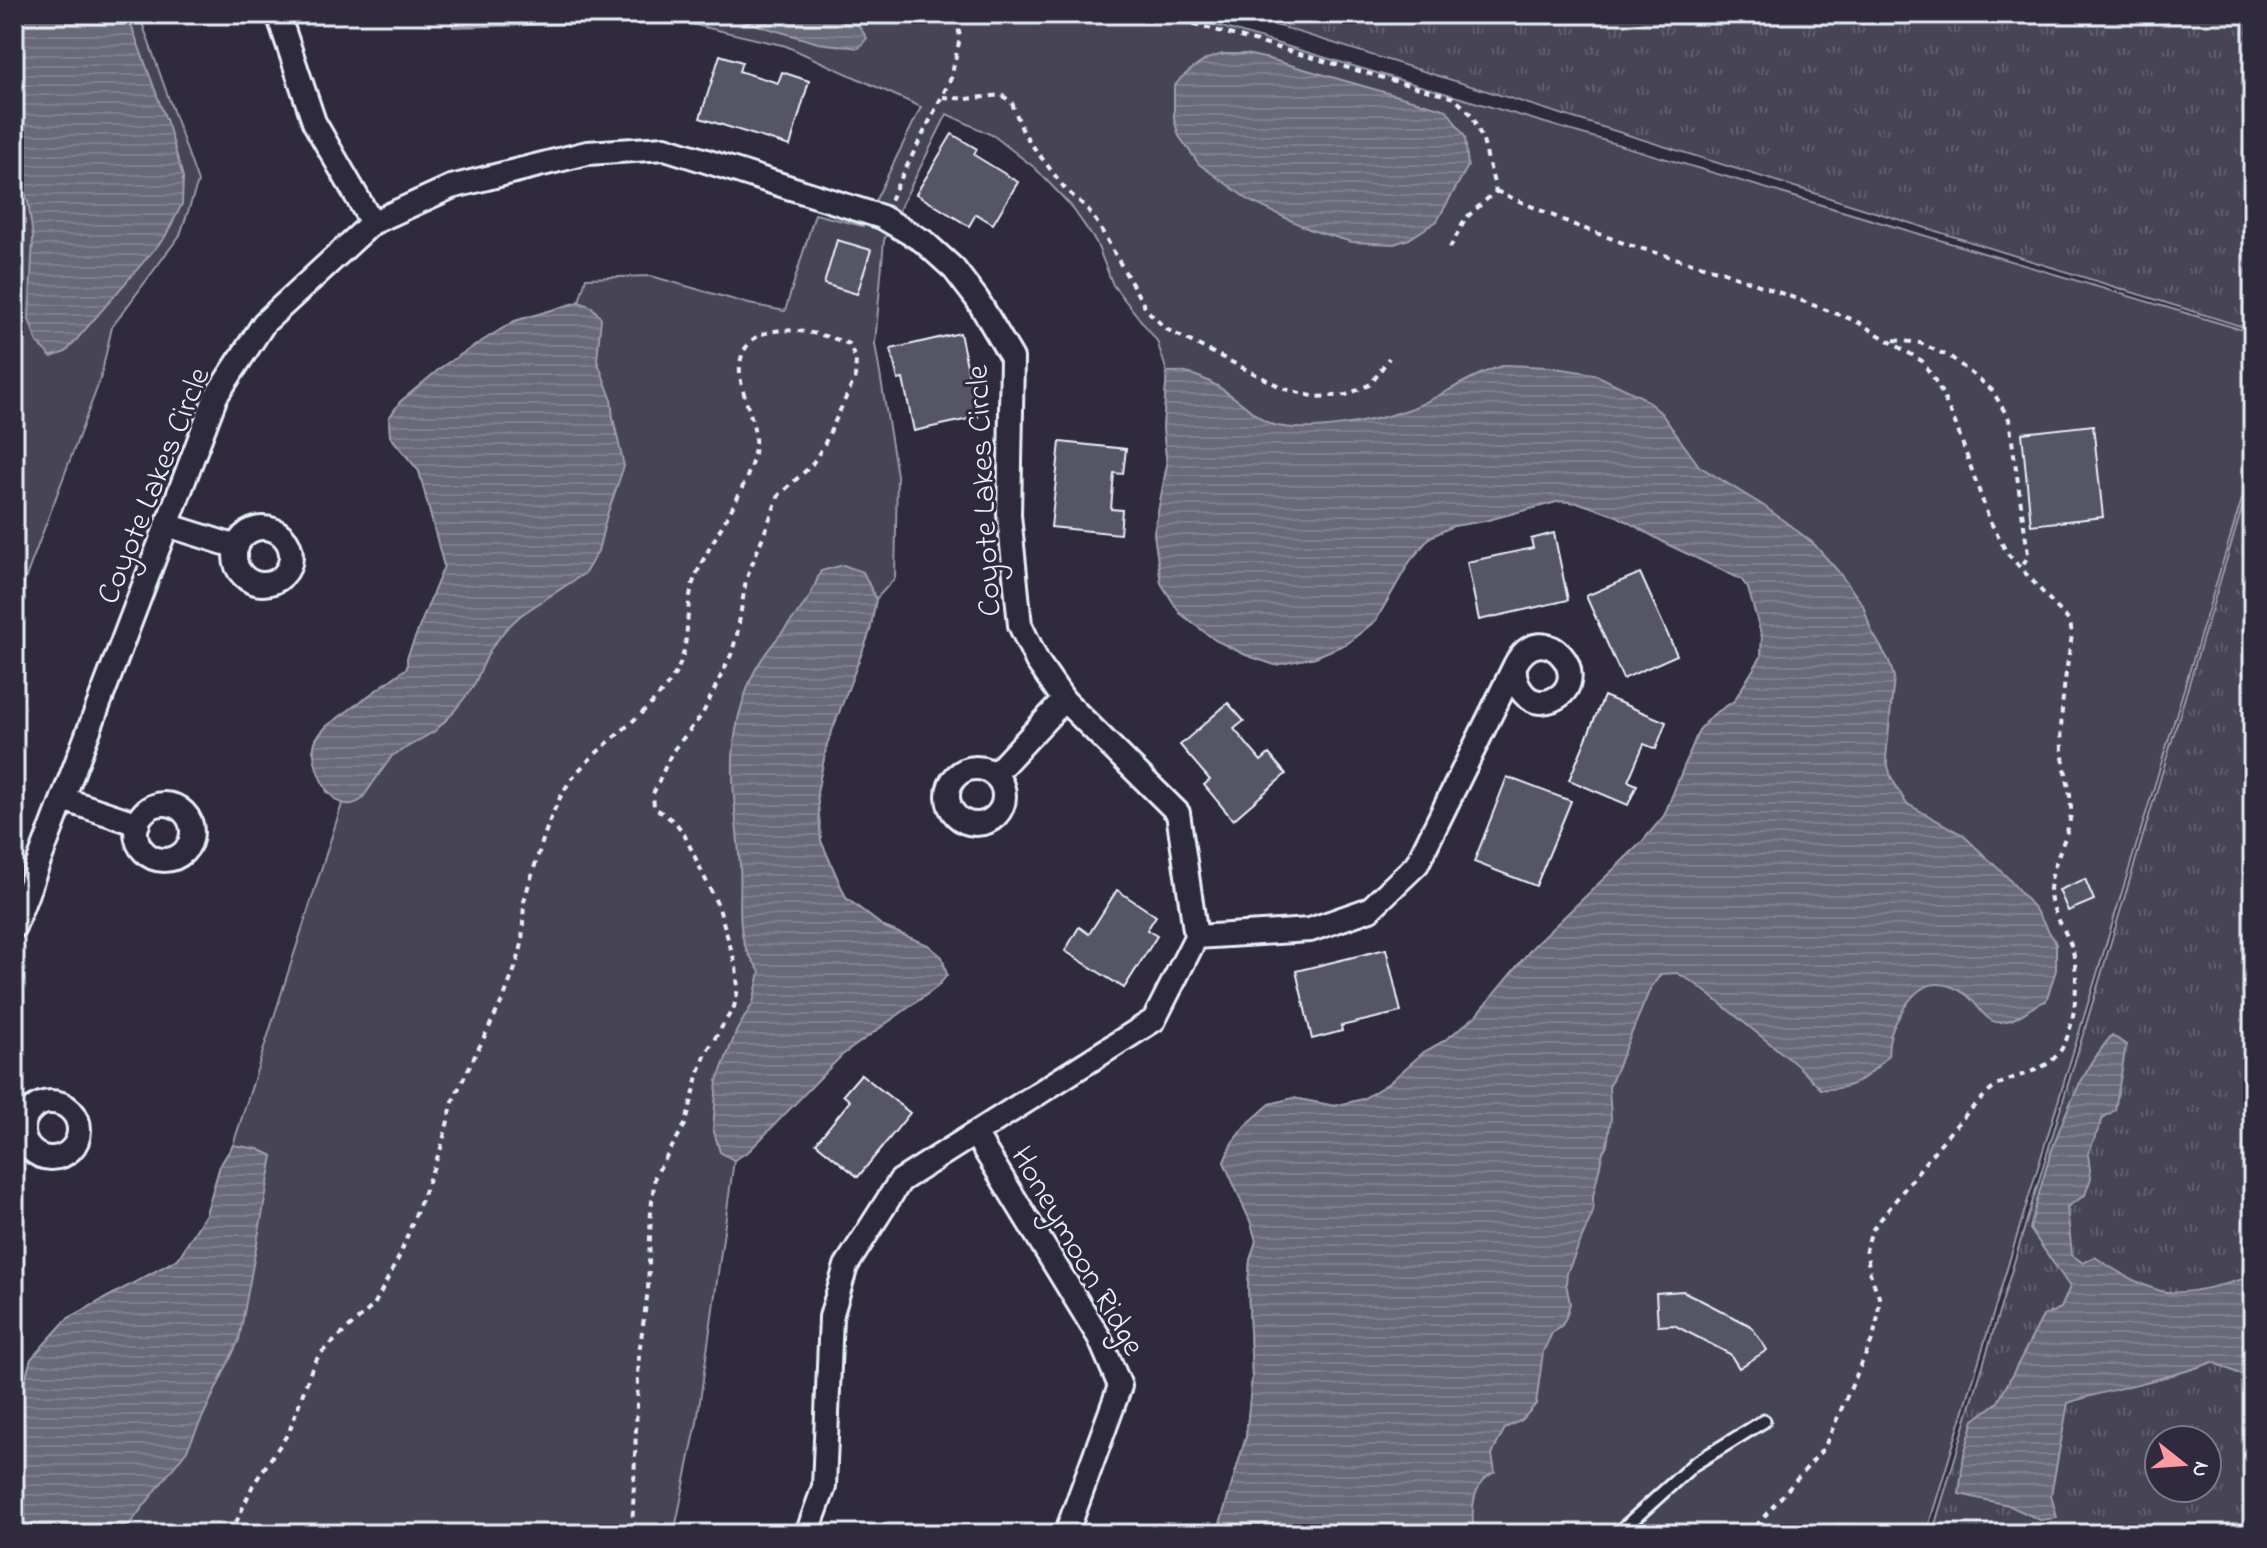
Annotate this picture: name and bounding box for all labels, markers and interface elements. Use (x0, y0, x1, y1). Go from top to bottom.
street label: Coyote Lakes Circle (86, 360, 224, 612)
street label: Coyote Lakes Circle (955, 363, 1016, 618)
street label: Honeymoon Ridge (997, 1138, 1155, 1366)
north arrow (2143, 1424, 2223, 1504)
text: N (2182, 1457, 2217, 1481)

